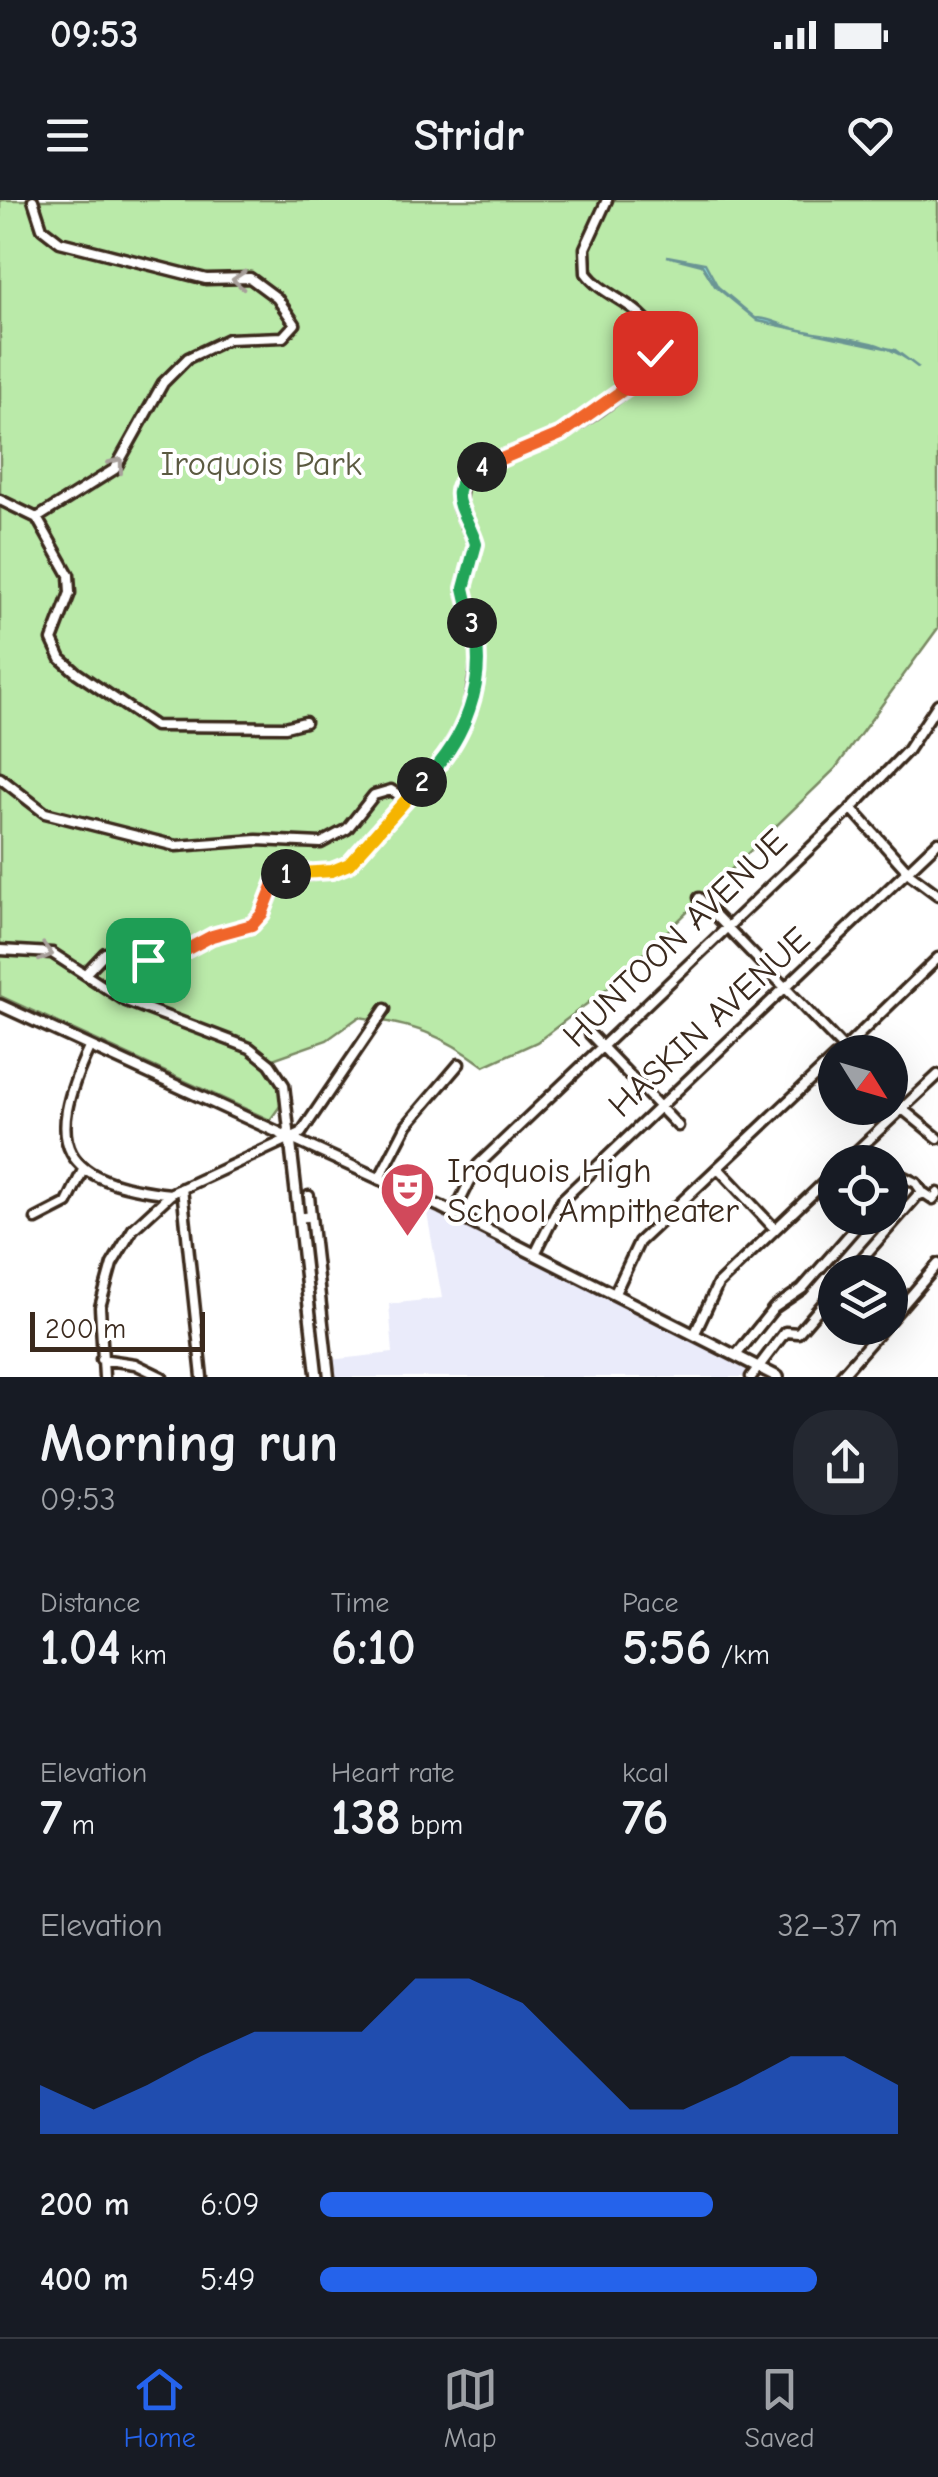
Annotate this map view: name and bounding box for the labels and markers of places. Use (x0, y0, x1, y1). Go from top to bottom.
pin (613, 311, 698, 396)
pin: 4 (457, 442, 507, 492)
pin: 3 (447, 598, 497, 648)
pin: 2 (397, 757, 447, 807)
pin: 1 (261, 849, 311, 899)
pin (106, 918, 191, 1003)
place label: Iroquois High School Ampitheater (447, 1150, 739, 1231)
theatre icon: Iroquois High School Ampitheater (378, 1160, 438, 1239)

